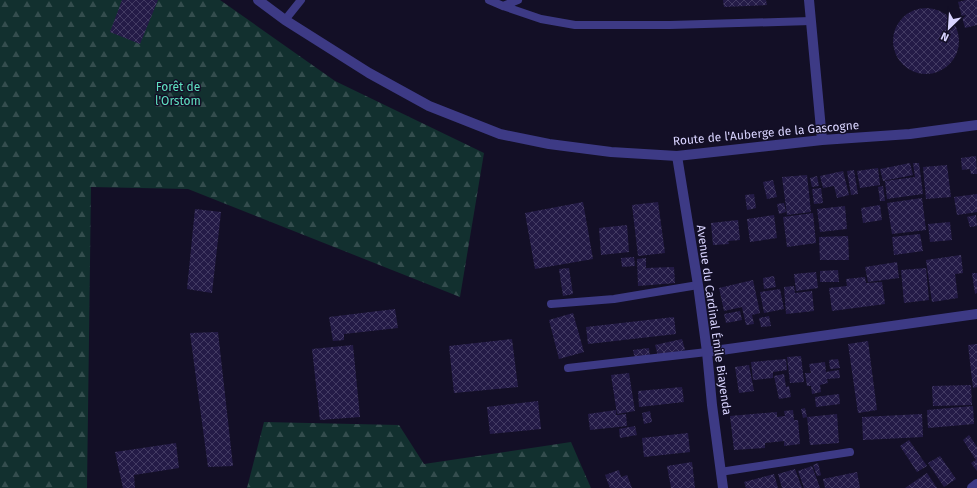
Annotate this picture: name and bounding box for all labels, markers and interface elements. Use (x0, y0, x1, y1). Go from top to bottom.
north arrow (929, 8, 969, 48)
text: N (939, 29, 951, 44)
park label: Forêt de l'Orstom (155, 80, 201, 108)
street label: Route de l'Auberge de la Gascogne (672, 118, 860, 148)
street label: Avenue du Cardinal Émile Biayenda (694, 224, 735, 416)

